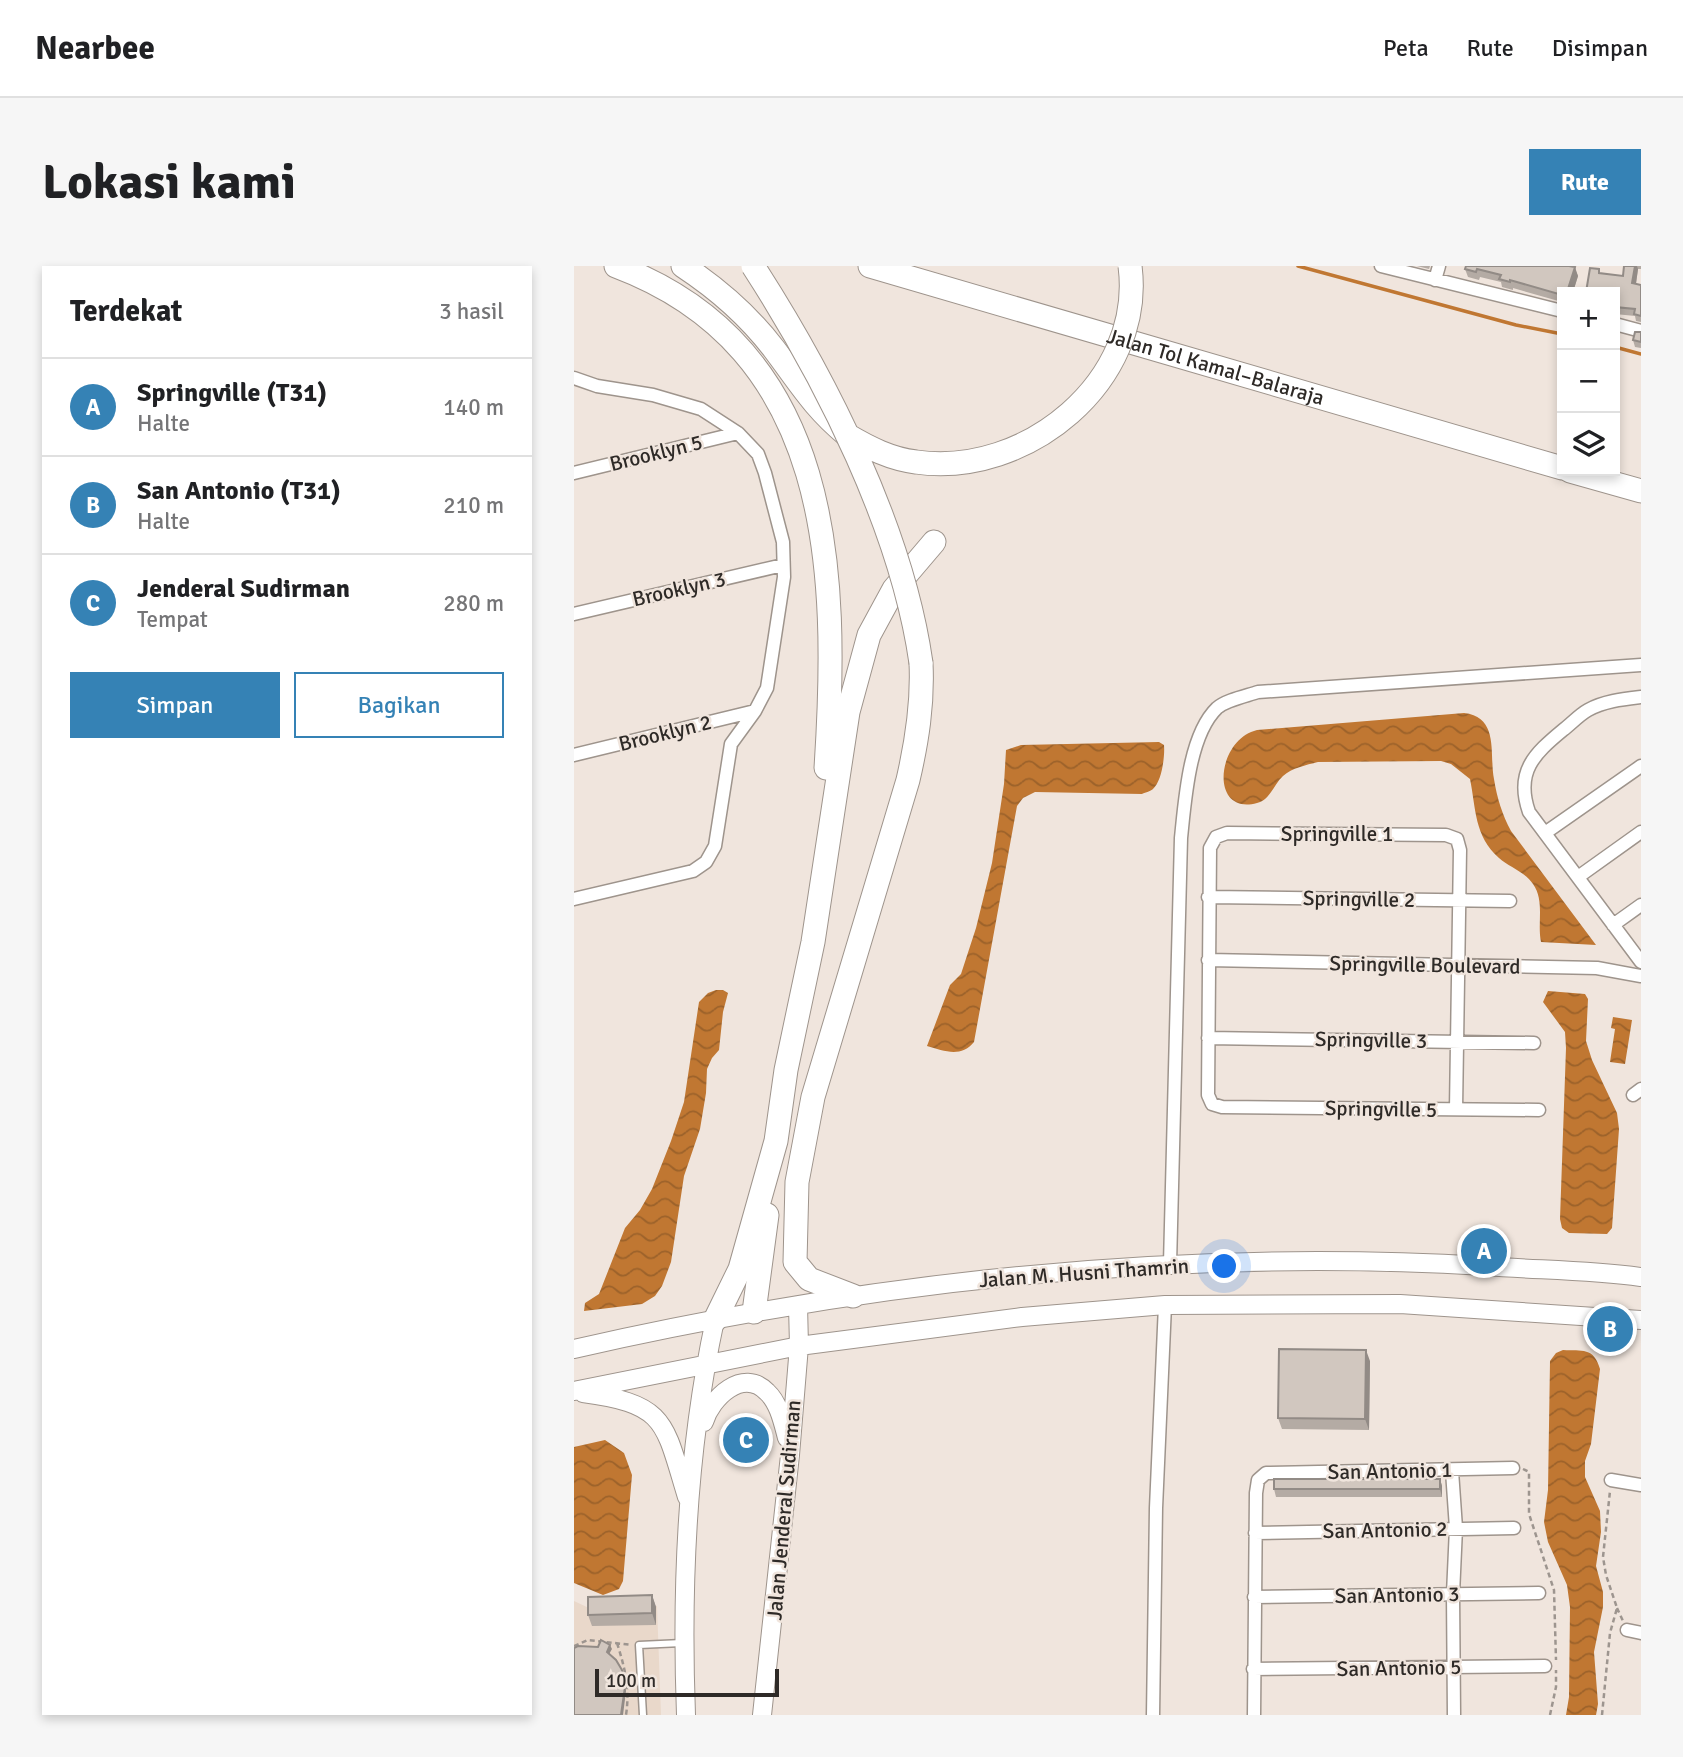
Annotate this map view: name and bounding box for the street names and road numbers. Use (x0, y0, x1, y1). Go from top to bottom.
street label: Jalan Tol Kamal–Balaraja (1104, 323, 1327, 411)
street label: Brooklyn 5 (607, 429, 705, 477)
street label: Brooklyn 3 (630, 566, 728, 612)
street label: Brooklyn 2 (616, 709, 714, 757)
street label: Springville 1 (1281, 821, 1393, 847)
street label: Springville 2 (1303, 885, 1415, 913)
street label: Springville Boulevard (1329, 950, 1521, 980)
street label: Springville 3 (1315, 1026, 1427, 1054)
street label: Springville 5 (1325, 1095, 1437, 1123)
street label: Jalan M. Husni Thamrin (978, 1253, 1190, 1293)
street label: Jalan Jenderal Sudirman (761, 1399, 807, 1621)
street label: San Antonio 1 (1327, 1457, 1453, 1485)
street label: San Antonio 2 (1322, 1516, 1448, 1544)
street label: San Antonio 3 (1334, 1581, 1460, 1609)
street label: San Antonio 5 (1336, 1654, 1462, 1682)

